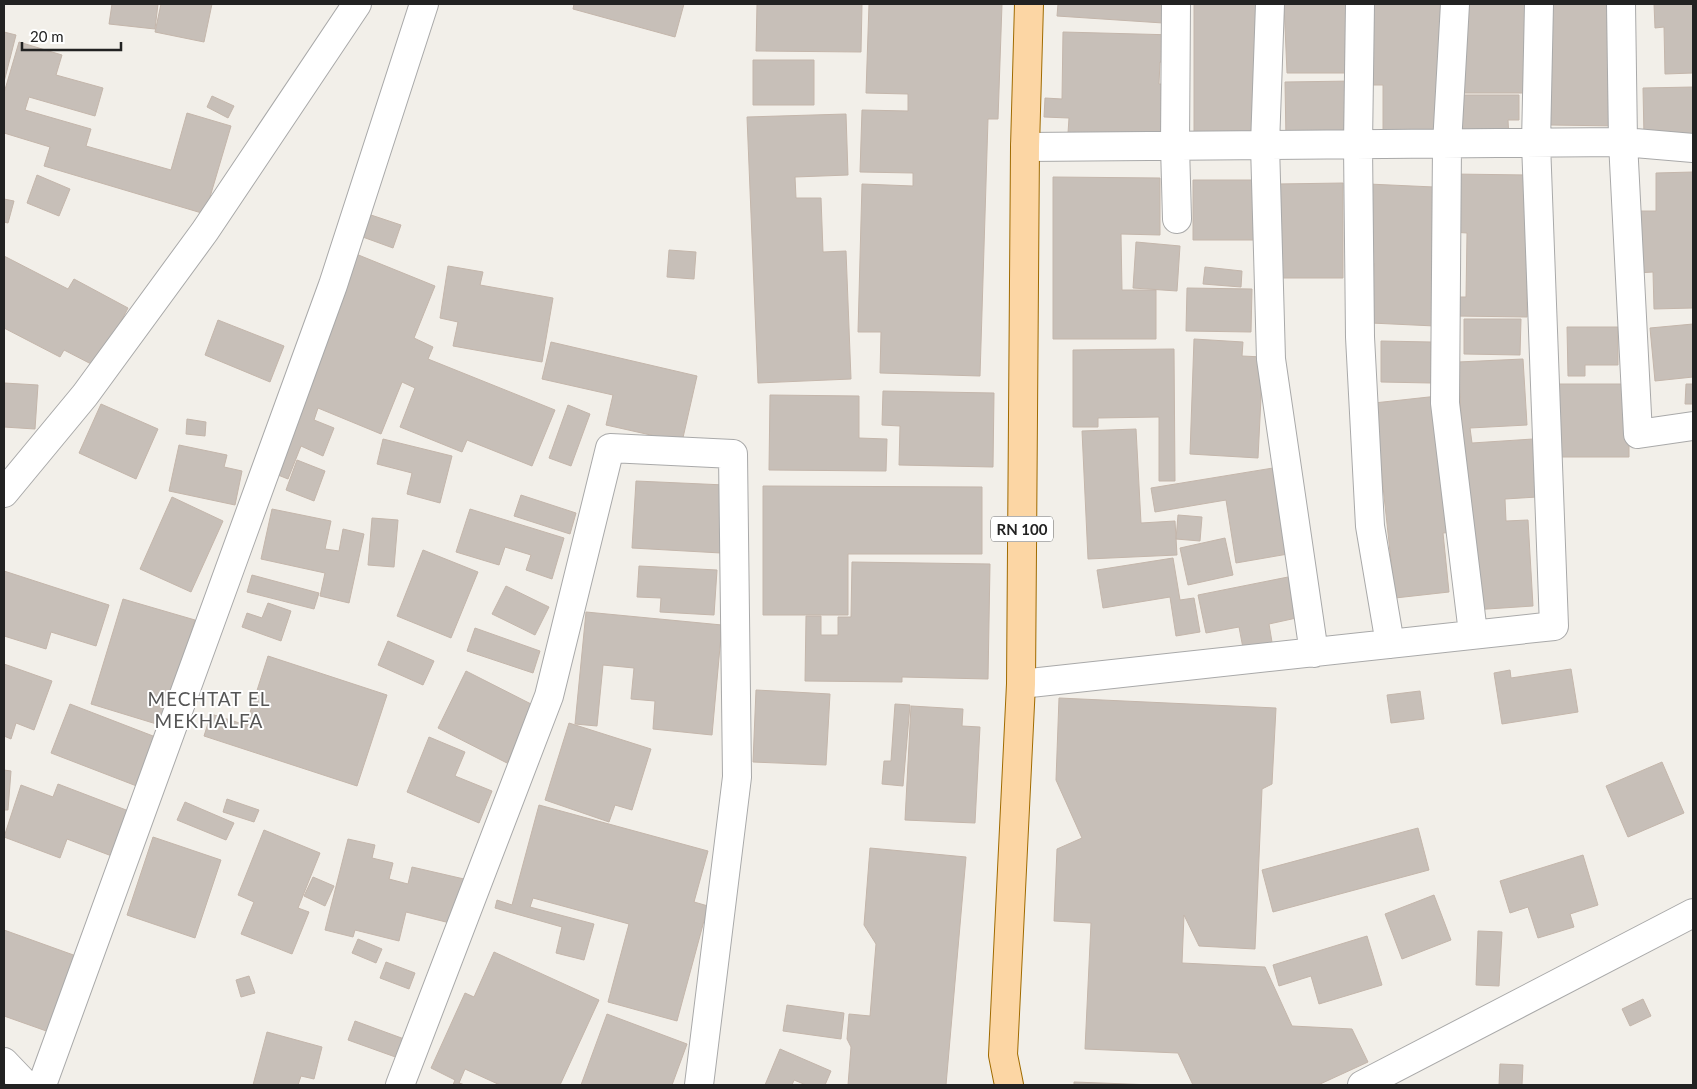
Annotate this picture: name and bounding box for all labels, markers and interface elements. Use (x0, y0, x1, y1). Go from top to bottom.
scale bar (22, 20, 121, 52)
text: 20 m (30, 27, 64, 45)
road number: RN 100 (991, 516, 1053, 542)
district label: MECHTAT EL MEKHALFA (147, 687, 271, 732)

